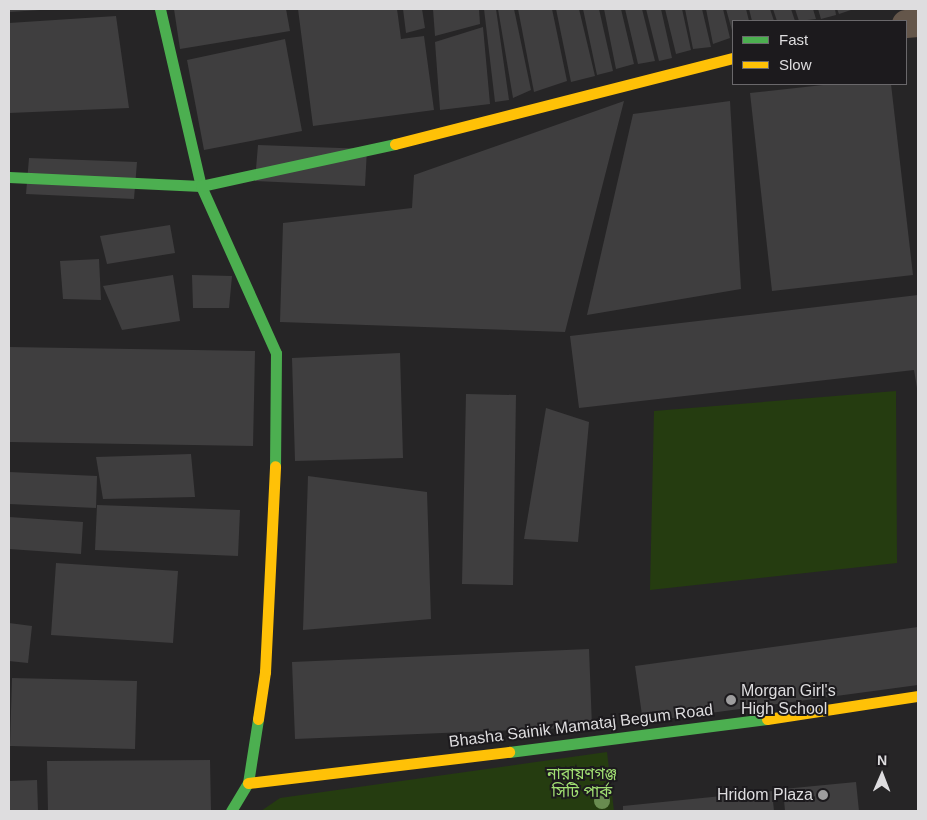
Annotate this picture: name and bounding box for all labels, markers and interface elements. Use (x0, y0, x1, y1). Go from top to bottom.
legend (732, 20, 907, 85)
text: Fast (779, 31, 808, 48)
text: Slow (779, 56, 812, 73)
place label: Morgan Girl's High School (741, 681, 836, 719)
marker: Morgan Girl's High School (725, 694, 737, 706)
street label: Bhasha Sainik Mamataj Begum Road (448, 700, 714, 752)
north arrow (857, 750, 907, 800)
text: N (877, 752, 887, 768)
park label: নারায়ণগঞ্জ সিটি পার্ক (547, 764, 617, 802)
place label: Hridom Plaza (717, 785, 813, 805)
marker: Hridom Plaza (817, 789, 829, 801)

